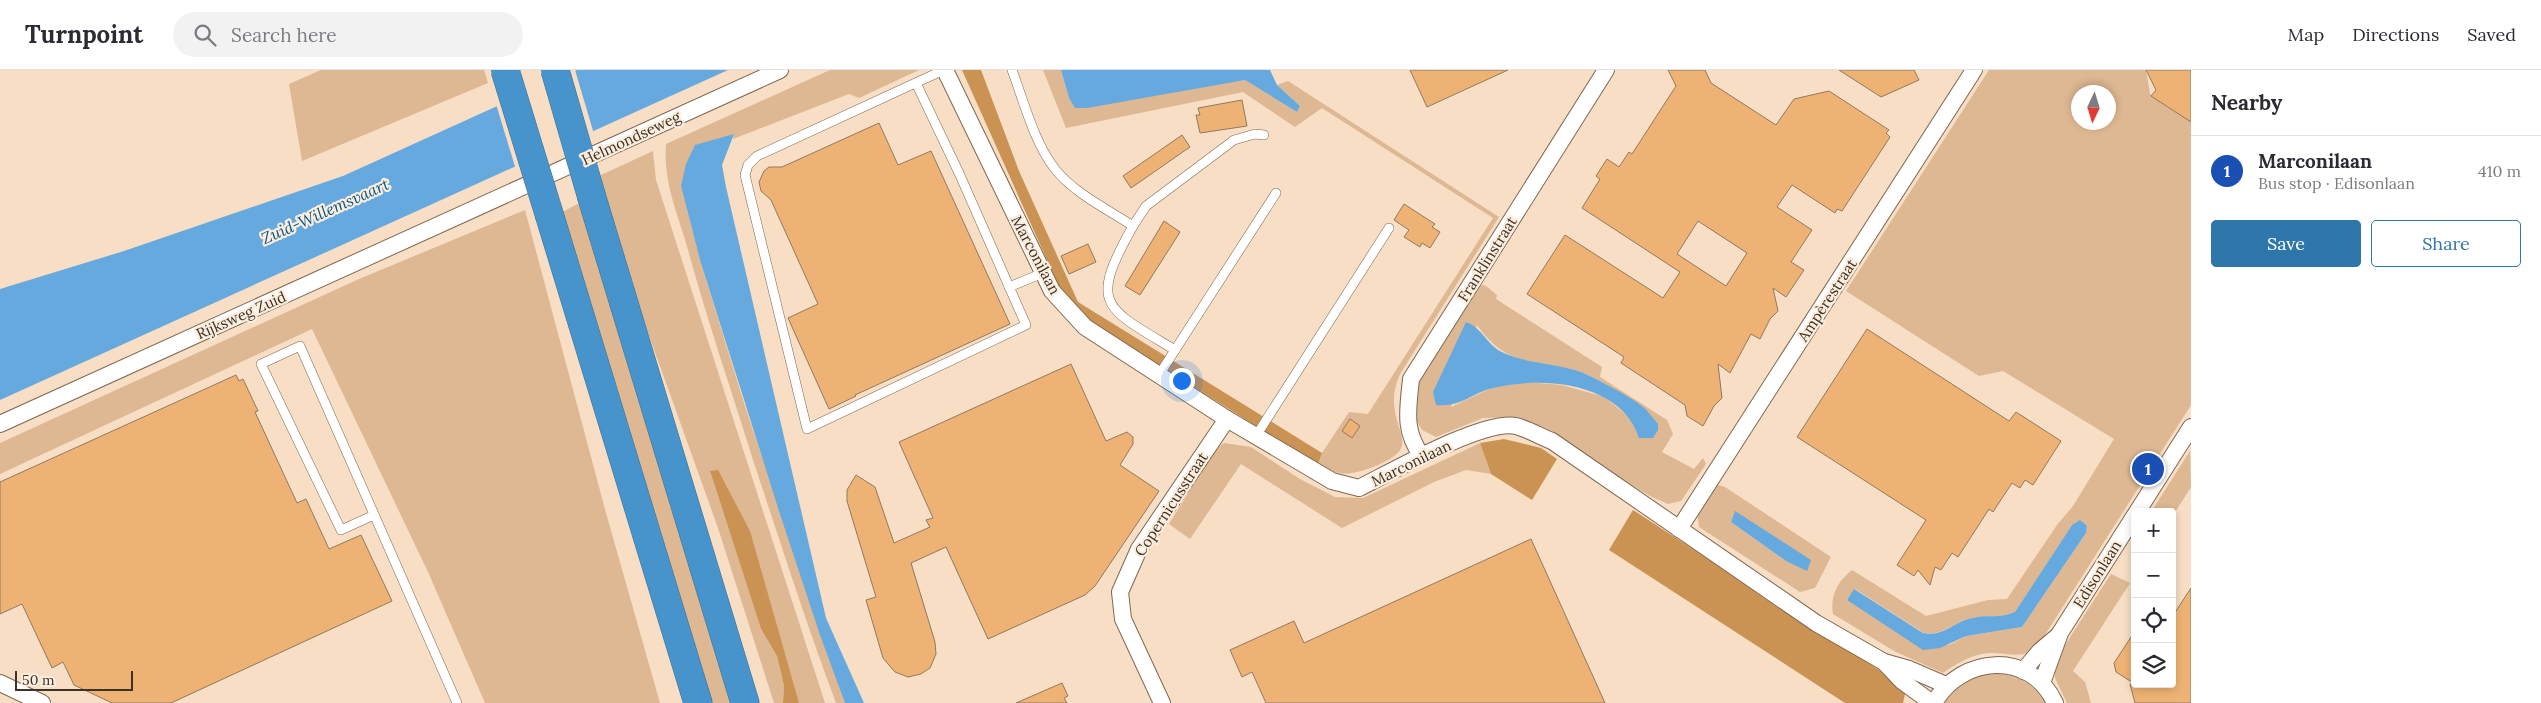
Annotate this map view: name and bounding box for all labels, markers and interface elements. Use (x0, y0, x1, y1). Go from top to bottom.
search box (173, 12, 523, 57)
text: Turnpoint (25, 19, 143, 50)
icon: search (191, 21, 219, 49)
text: Search here (231, 23, 337, 47)
text: Map (2288, 23, 2324, 46)
text: Directions (2352, 23, 2439, 46)
text: Saved (2467, 23, 2516, 46)
north arrow (2071, 85, 2116, 130)
text: Nearby (2211, 89, 2282, 116)
street label: Helmondseweg (578, 106, 684, 169)
text: Marconilaan (2258, 149, 2372, 173)
text: 1 (2224, 161, 2230, 181)
text: 410 m (2478, 161, 2521, 181)
text: Bus stop · Edisonlaan (2258, 173, 2415, 193)
water label: Zuid-Willemsvaart (258, 174, 392, 248)
street label: Marconilaan (1007, 212, 1065, 298)
street label: Franklinstraat (1453, 213, 1521, 305)
button: Save (2211, 220, 2361, 267)
button: Share (2371, 220, 2521, 267)
street label: Ampèrestraat (1793, 255, 1861, 346)
street label: Rijksweg Zuid (193, 287, 289, 343)
your location (1169, 368, 1195, 394)
street label: Marconilaan (1368, 435, 1454, 491)
street label: Copernicusstraat (1130, 448, 1212, 560)
pin: 1 (2132, 450, 2164, 488)
map controls (2131, 508, 2176, 688)
button: + (2131, 508, 2176, 553)
street label: Edisonlaan (2069, 537, 2125, 611)
button: − (2131, 553, 2176, 598)
button: locate (2131, 598, 2176, 643)
button: layers (2131, 643, 2176, 688)
scale bar (15, 668, 132, 691)
text: 50 m (22, 671, 55, 689)

